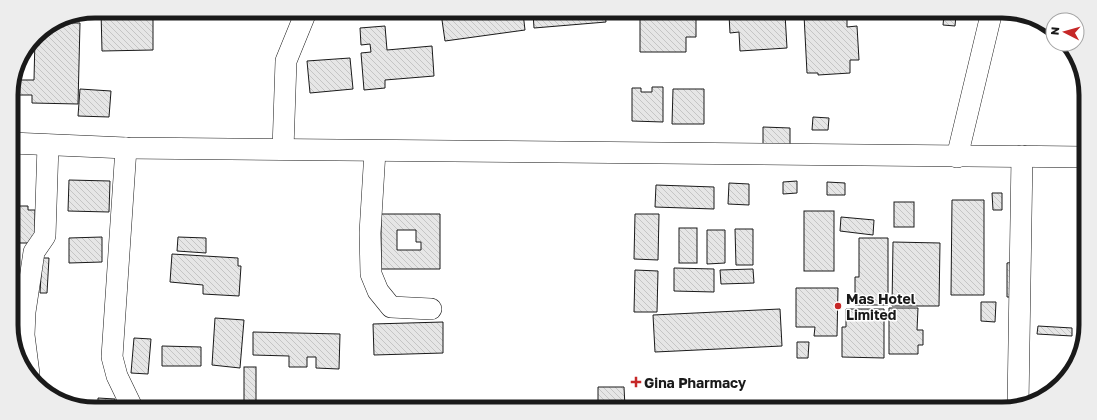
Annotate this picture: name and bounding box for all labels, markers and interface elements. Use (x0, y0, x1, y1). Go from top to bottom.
north arrow (1045, 12, 1085, 52)
text: N (1048, 26, 1061, 36)
place label: Mas Hotel Limited (846, 290, 916, 323)
marker: Mas Hotel Limited (833, 301, 843, 311)
place label: Gina Pharmacy (644, 374, 747, 391)
marker: Gina Pharmacy (631, 377, 641, 387)

